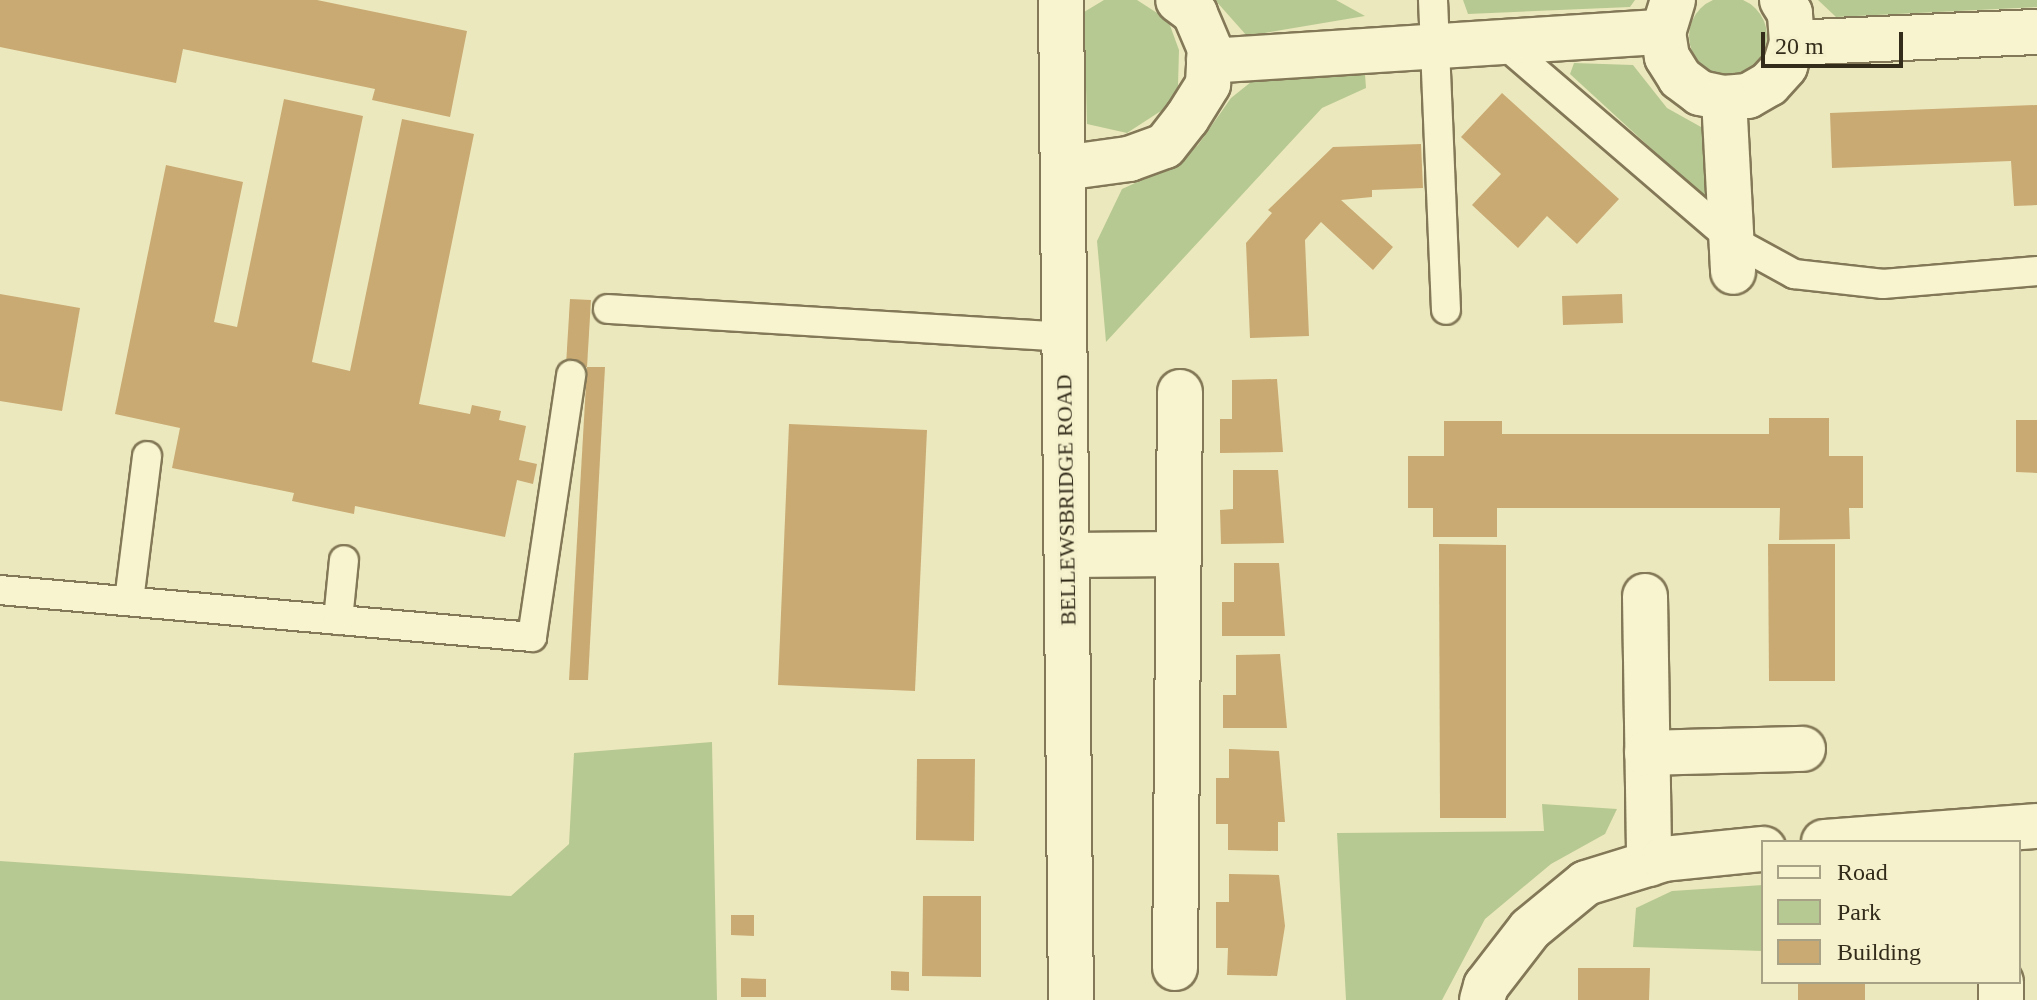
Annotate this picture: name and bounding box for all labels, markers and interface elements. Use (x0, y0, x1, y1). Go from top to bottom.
scale bar (1765, 16, 1907, 66)
text: 20 m (1775, 33, 1824, 59)
street label: BELLEWSBRIDGE ROAD (1051, 374, 1081, 626)
legend (1761, 840, 2021, 984)
text: Road (1837, 859, 1888, 885)
text: Park (1837, 899, 1881, 925)
text: Building (1837, 939, 1921, 965)

